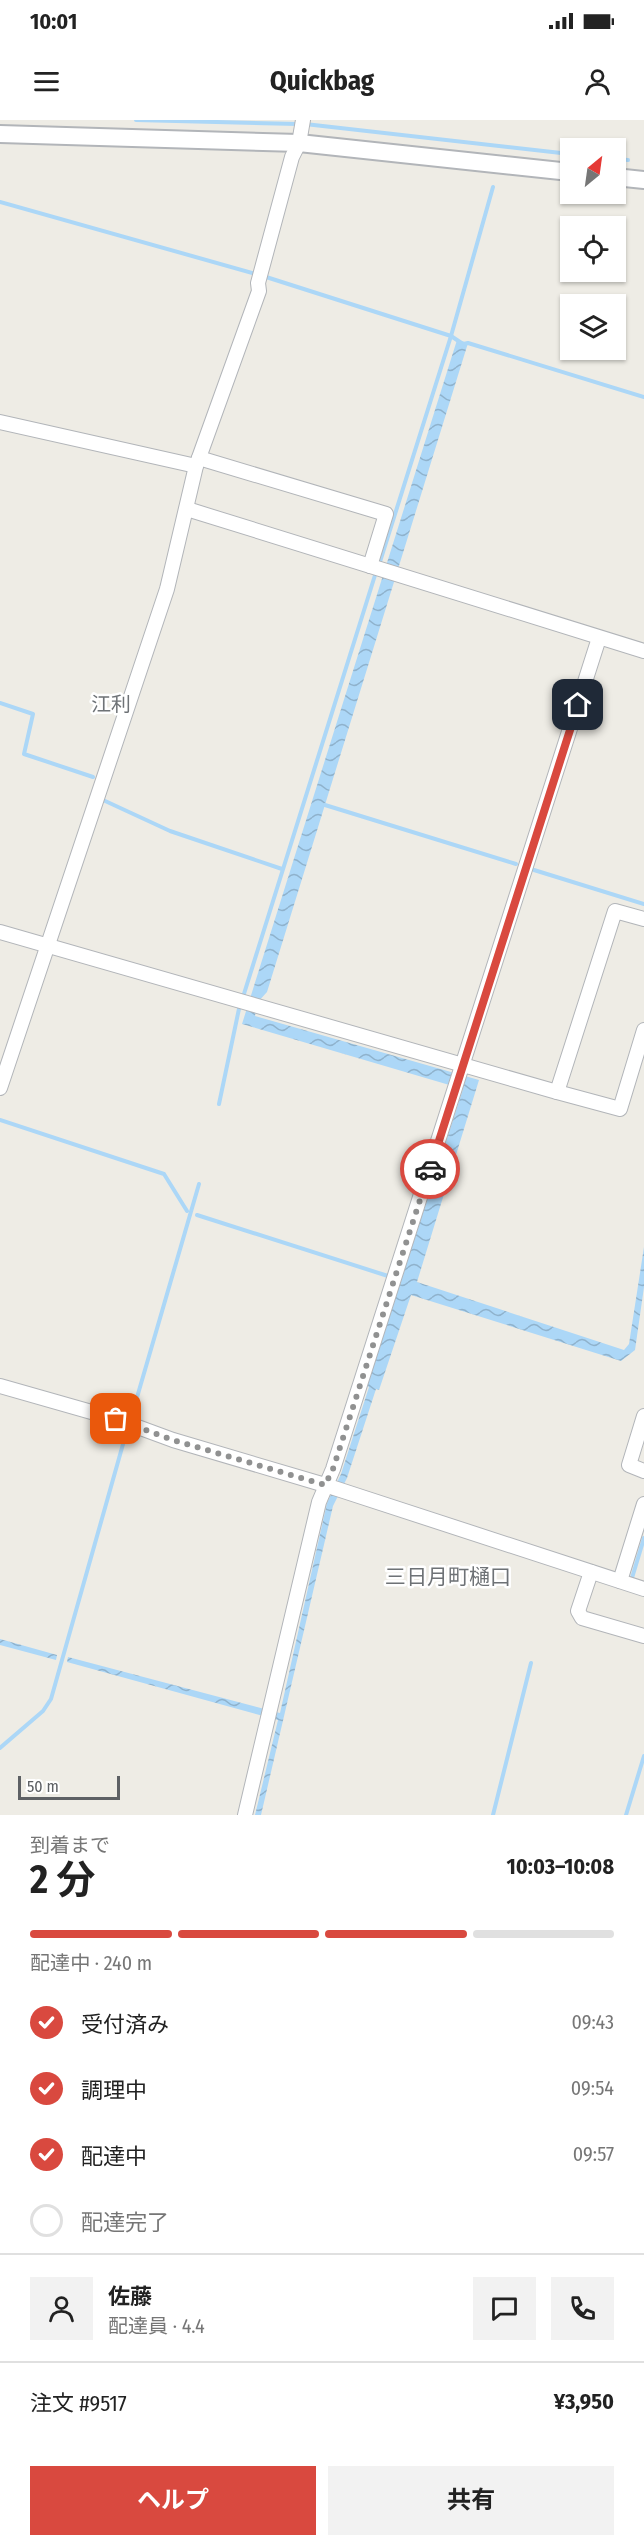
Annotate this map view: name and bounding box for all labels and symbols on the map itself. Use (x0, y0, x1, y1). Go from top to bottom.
north arrow (560, 138, 626, 204)
pin (552, 679, 603, 730)
district label: 江利 (91, 692, 131, 716)
courier (400, 1139, 460, 1199)
pin (90, 1393, 141, 1444)
district label: 三日月町樋口 (385, 1564, 511, 1590)
scale bar (18, 1773, 120, 1800)

